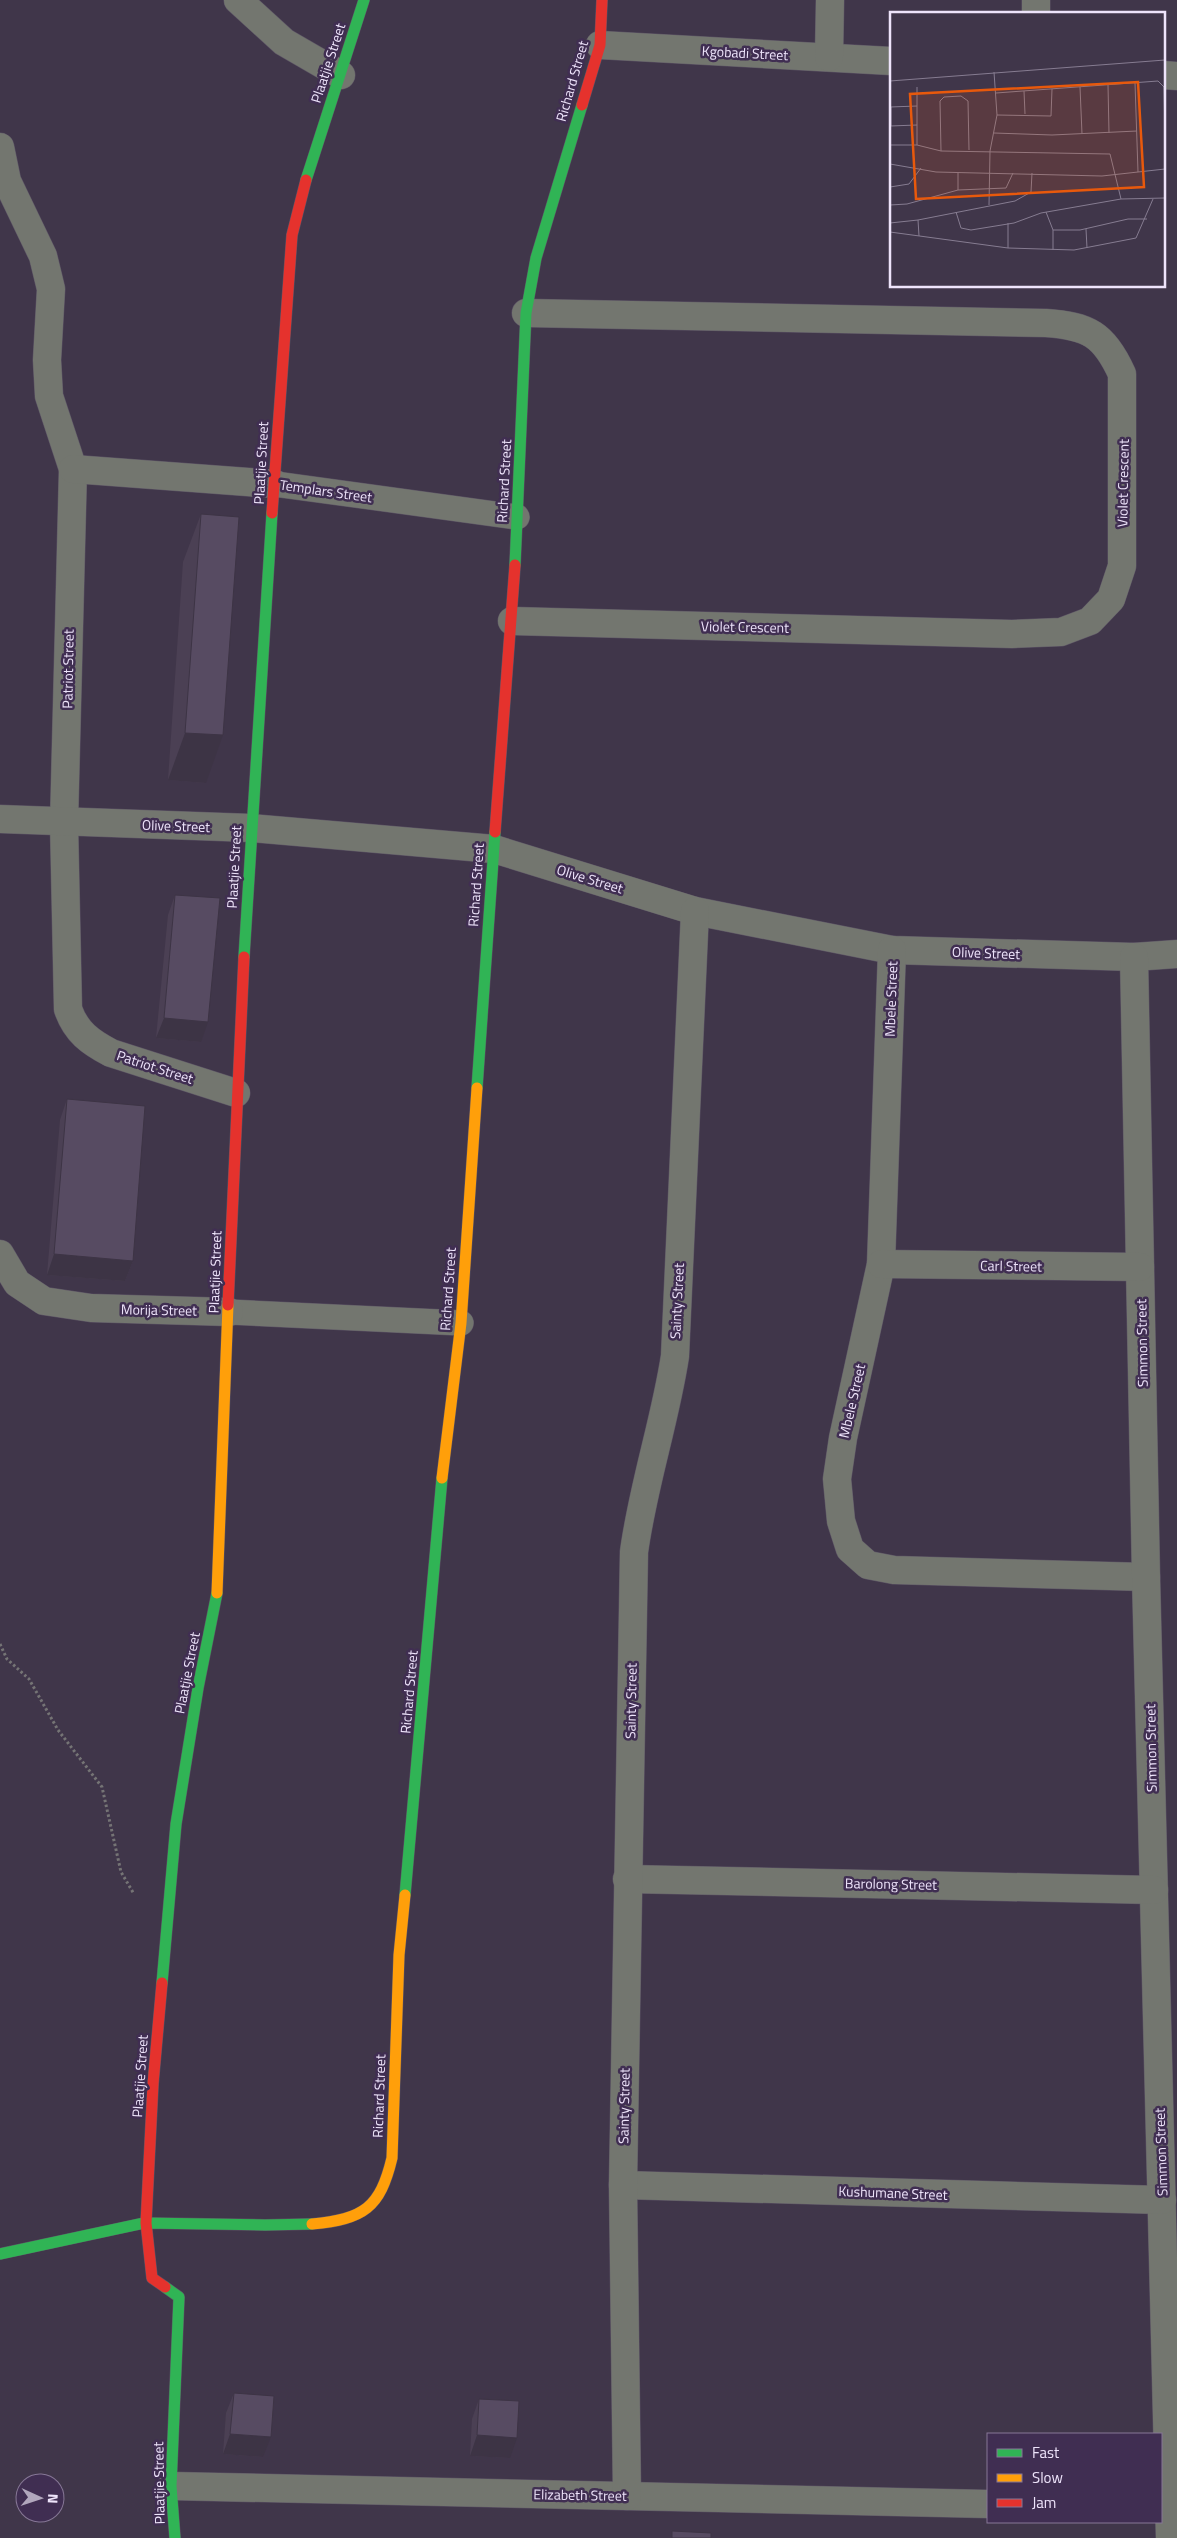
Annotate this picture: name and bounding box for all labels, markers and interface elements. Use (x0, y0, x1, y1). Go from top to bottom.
inset map (890, 12, 1164, 288)
street label: Plaatjie Street (305, 20, 350, 105)
street label: Richard Street (550, 38, 593, 124)
street label: Kgobadi Street (701, 40, 789, 65)
street label: Plaatjie Street (248, 421, 273, 505)
street label: Richard Street (491, 439, 516, 523)
street label: Violet Crescent (1111, 439, 1134, 527)
street label: Templars Street (279, 474, 374, 507)
street label: Violet Crescent (701, 615, 789, 638)
street label: Patriot Street (56, 629, 79, 709)
street label: Olive Street (141, 814, 211, 837)
street label: Plaatjie Street (221, 825, 246, 909)
street label: Richard Street (462, 842, 489, 927)
street label: Olive Street (554, 858, 626, 899)
street label: Olive Street (951, 941, 1021, 964)
street label: Mbele Street (879, 961, 902, 1037)
street label: Patriot Street (114, 1044, 196, 1089)
street label: Plaatjie Street (203, 1230, 226, 1314)
street label: Richard Street (434, 1246, 461, 1331)
street label: Carl Street (980, 1254, 1042, 1277)
street label: Sainty Street (664, 1262, 689, 1339)
street label: Morija Street (121, 1298, 197, 1321)
street label: Simmon Street (1130, 1299, 1153, 1387)
street label: Mbele Street (833, 1362, 870, 1440)
street label: Plaatjie Street (168, 1630, 205, 1716)
street label: Richard Street (394, 1649, 423, 1735)
street label: Sainty Street (619, 1663, 642, 1739)
street label: Simmon Street (1139, 1704, 1162, 1792)
street label: Barolong Street (845, 1872, 937, 1895)
street label: Plaatjie Street (126, 2034, 153, 2118)
street label: Richard Street (367, 2054, 390, 2138)
street label: Sainty Street (612, 2068, 635, 2144)
street label: Simmon Street (1148, 2108, 1173, 2196)
street label: Kushumane Street (838, 2180, 948, 2205)
legend (987, 2433, 1162, 2523)
street label: Plaatjie Street (147, 2441, 170, 2525)
text: Fast (1032, 2441, 1060, 2464)
text: Slow (1032, 2466, 1063, 2489)
north arrow (15, 2473, 65, 2523)
street label: Elizabeth Street (533, 2483, 627, 2506)
text: Jam (1032, 2491, 1056, 2514)
text: N (43, 2493, 64, 2504)

